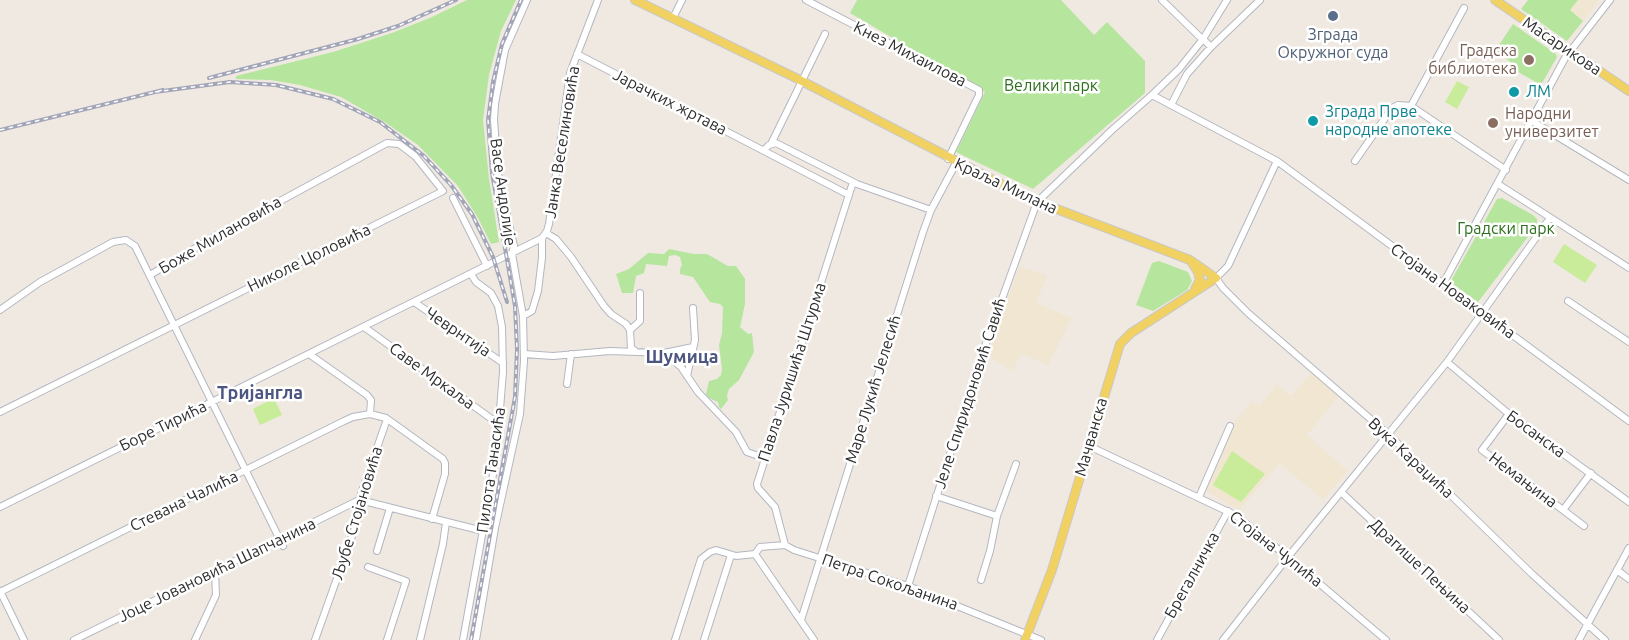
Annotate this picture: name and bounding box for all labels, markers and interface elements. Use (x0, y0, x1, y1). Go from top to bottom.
marker: Зграда Окружног суда (1326, 9, 1340, 23)
street label: Масарикова (1519, 13, 1605, 79)
street label: Кнез Михаилова (850, 17, 970, 91)
place label: Зграда Окружног суда (1277, 25, 1389, 63)
place label: Градска библиотека (1428, 41, 1517, 79)
marker: Градска библиотека (1522, 53, 1536, 67)
street label: Јанка Веселиновића (540, 64, 584, 220)
street label: Јарачких жртава (610, 65, 730, 139)
park label: Велики парк (1004, 76, 1098, 96)
place label: ЛМ (1526, 82, 1551, 102)
marker: ЛМ (1507, 85, 1521, 99)
place label: Зграда Прве народне апотеке (1325, 102, 1452, 140)
place label: Народни универзитет (1505, 104, 1599, 142)
marker: Зграда Прве народне апотеке (1306, 114, 1320, 128)
marker: Народни универзитет (1486, 116, 1500, 130)
street label: Васе Андолије (486, 137, 520, 247)
street label: Краља Милана (951, 154, 1061, 218)
street label: Боже Милановића (155, 192, 285, 278)
park label: Градски парк (1457, 219, 1555, 239)
street label: Николе Цоловића (244, 220, 374, 296)
street label: Стојана Новаковића (1387, 239, 1519, 343)
street label: Павла Јуришића Штурма (754, 280, 830, 464)
street label: Јеле Спиридоновић Савић (930, 295, 1010, 491)
street label: Чеврнтија (422, 303, 494, 361)
street label: Маре Лукић Јелесић (841, 312, 905, 466)
street label: Саве Мркаља (386, 339, 478, 413)
district label: Шумица (645, 346, 719, 368)
district label: Тријангла (217, 382, 303, 404)
street label: Мачванска (1071, 396, 1111, 478)
street label: Боре Тирића (116, 397, 210, 455)
street label: Пилота Танасића (473, 406, 509, 534)
street label: Босанска (1503, 406, 1569, 462)
street label: Вука Караџића (1364, 414, 1458, 502)
street label: Љубе Стојановића (328, 444, 386, 582)
street label: Немањина (1485, 448, 1561, 512)
street label: Стевана Чалића (127, 467, 241, 535)
street label: Стојана Чупића (1226, 507, 1326, 591)
street label: Јоце Јовановића Шапчанина (115, 514, 319, 626)
street label: Драгише Пењина (1366, 514, 1474, 618)
street label: Брегалничка (1160, 528, 1224, 622)
street label: Петра Сокољанина (819, 550, 961, 614)

